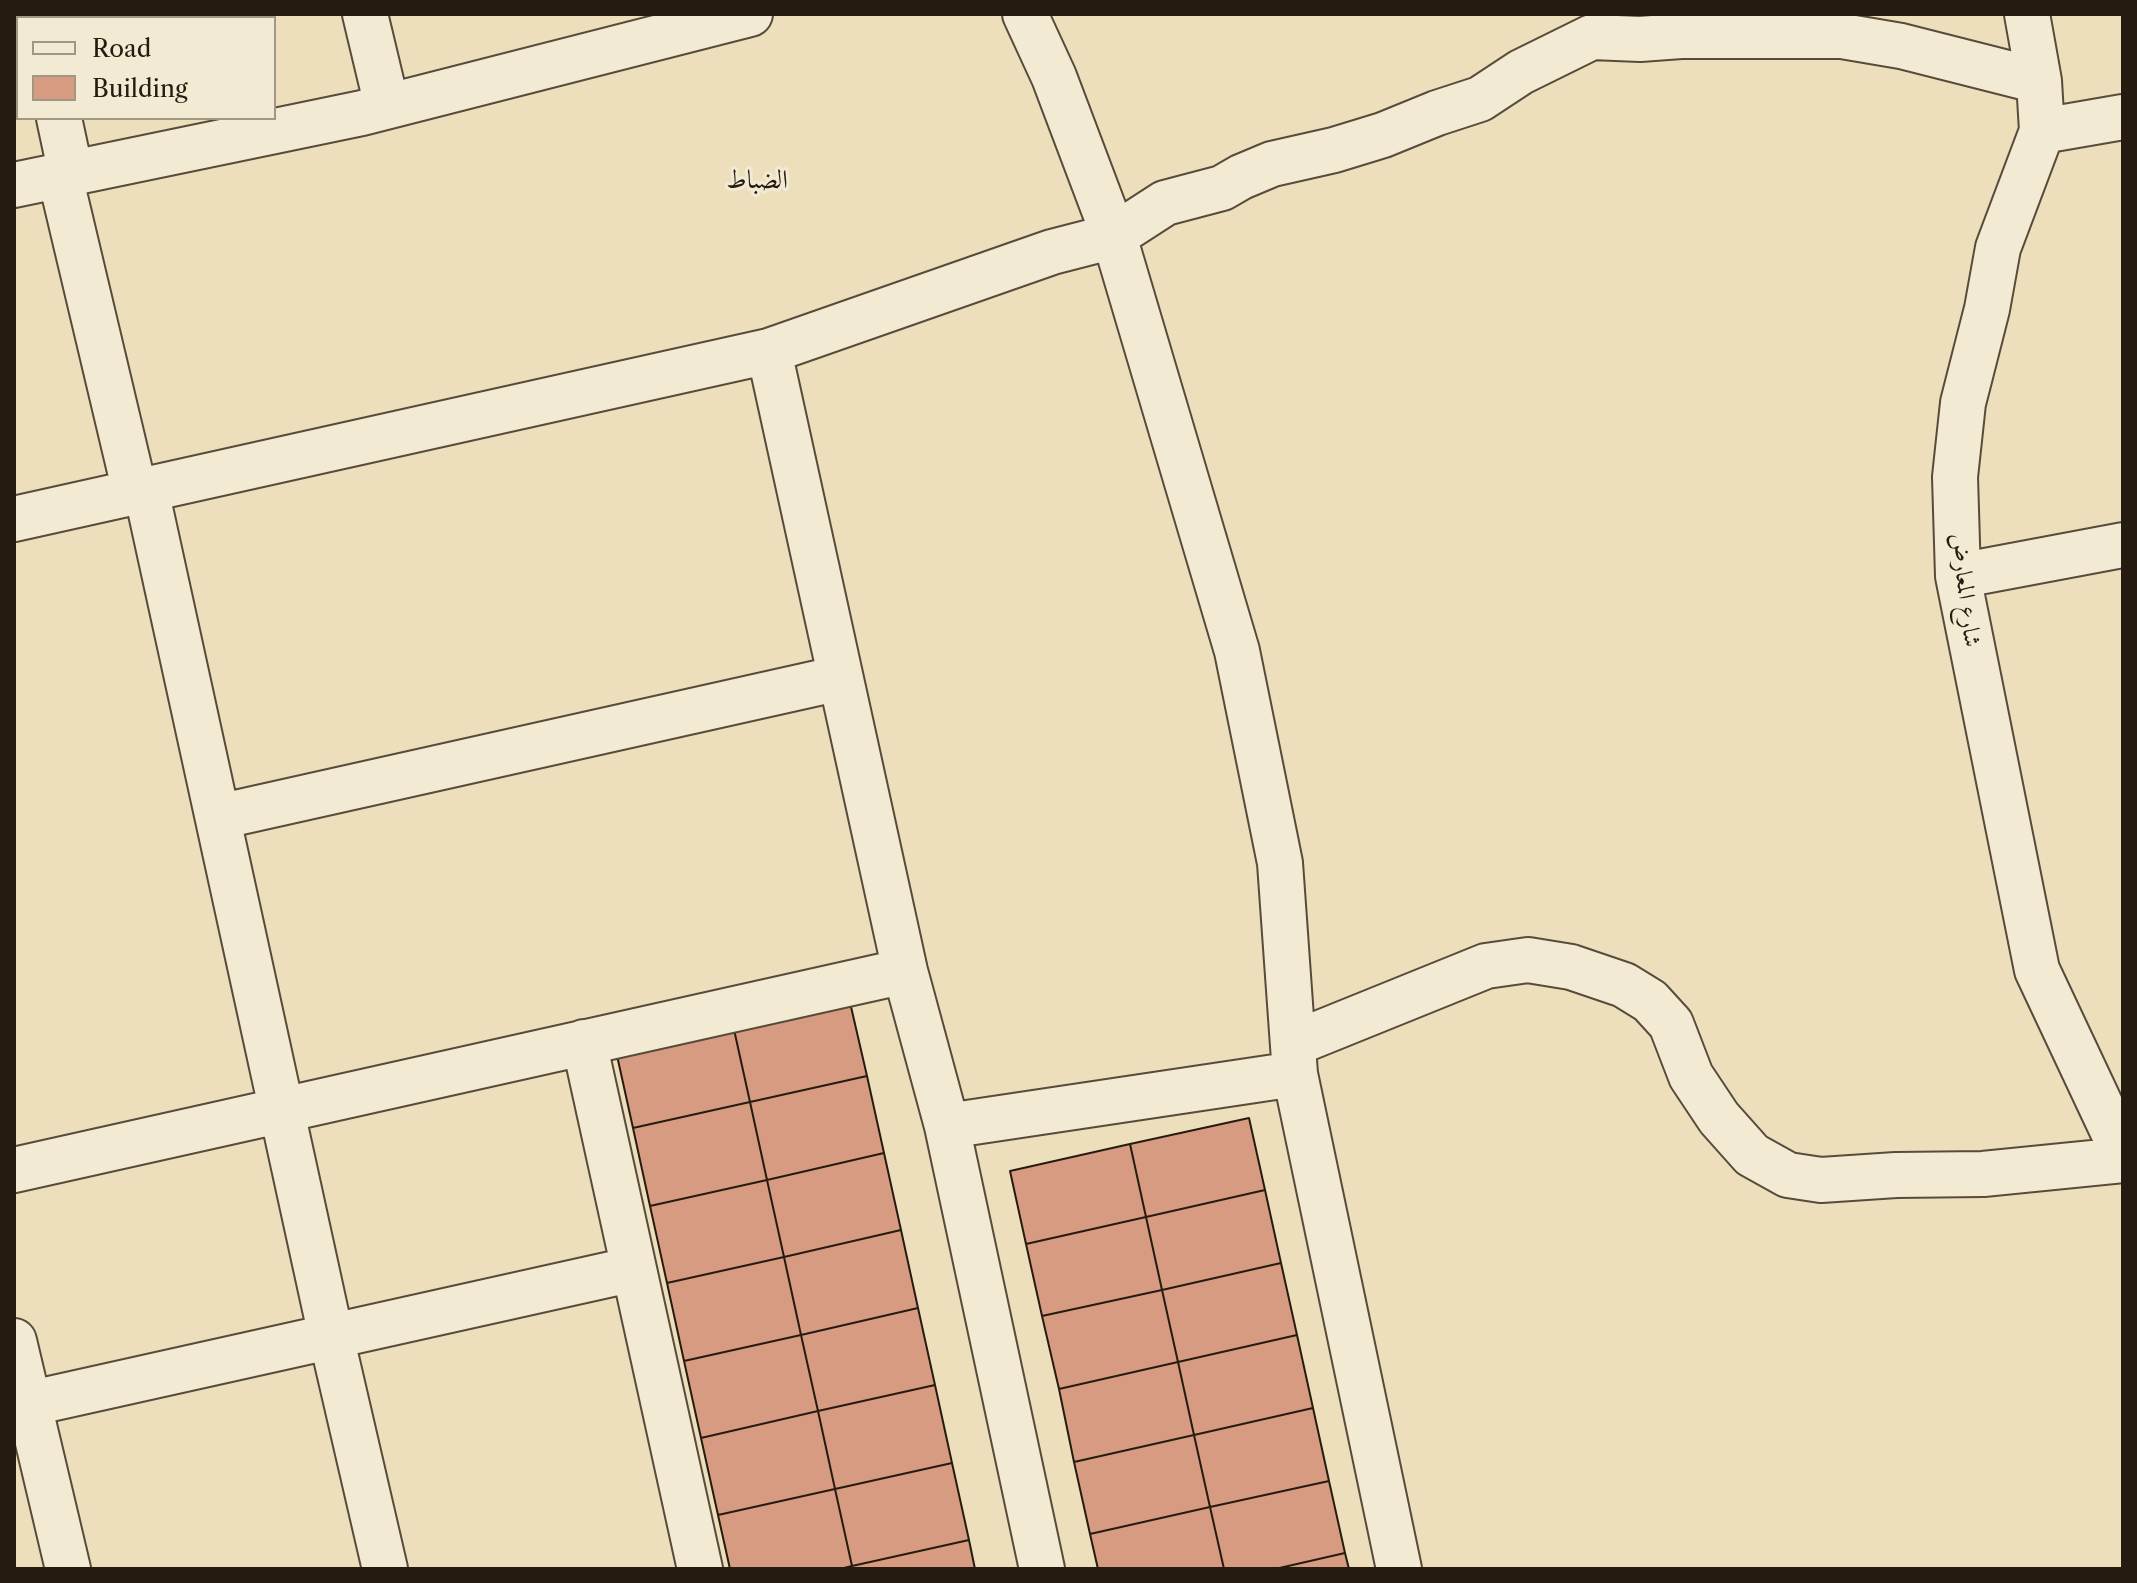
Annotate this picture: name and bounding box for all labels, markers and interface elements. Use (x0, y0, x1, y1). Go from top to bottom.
legend (16, 16, 276, 120)
text: Road (92, 34, 151, 63)
text: Building (92, 74, 188, 103)
district label: الضباط (726, 164, 788, 196)
street label: شارع المعارض (1944, 531, 1986, 649)

